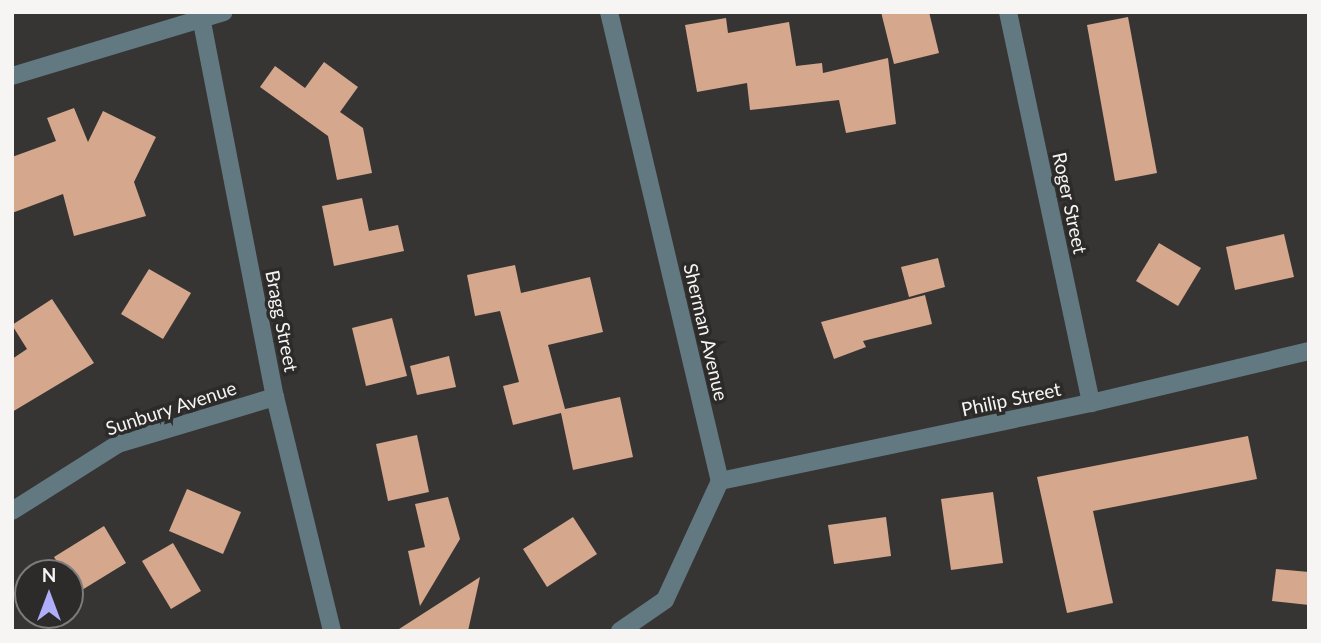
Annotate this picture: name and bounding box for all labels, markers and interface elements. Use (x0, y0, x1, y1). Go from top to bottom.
street label: Roger Street (1048, 150, 1092, 256)
street label: Sherman Avenue (679, 261, 733, 403)
street label: Bragg Street (261, 268, 303, 374)
street label: Sunbury Avenue (102, 376, 240, 440)
street label: Philip Street (959, 377, 1063, 421)
north arrow (14, 559, 84, 629)
text: N (42, 563, 56, 586)

